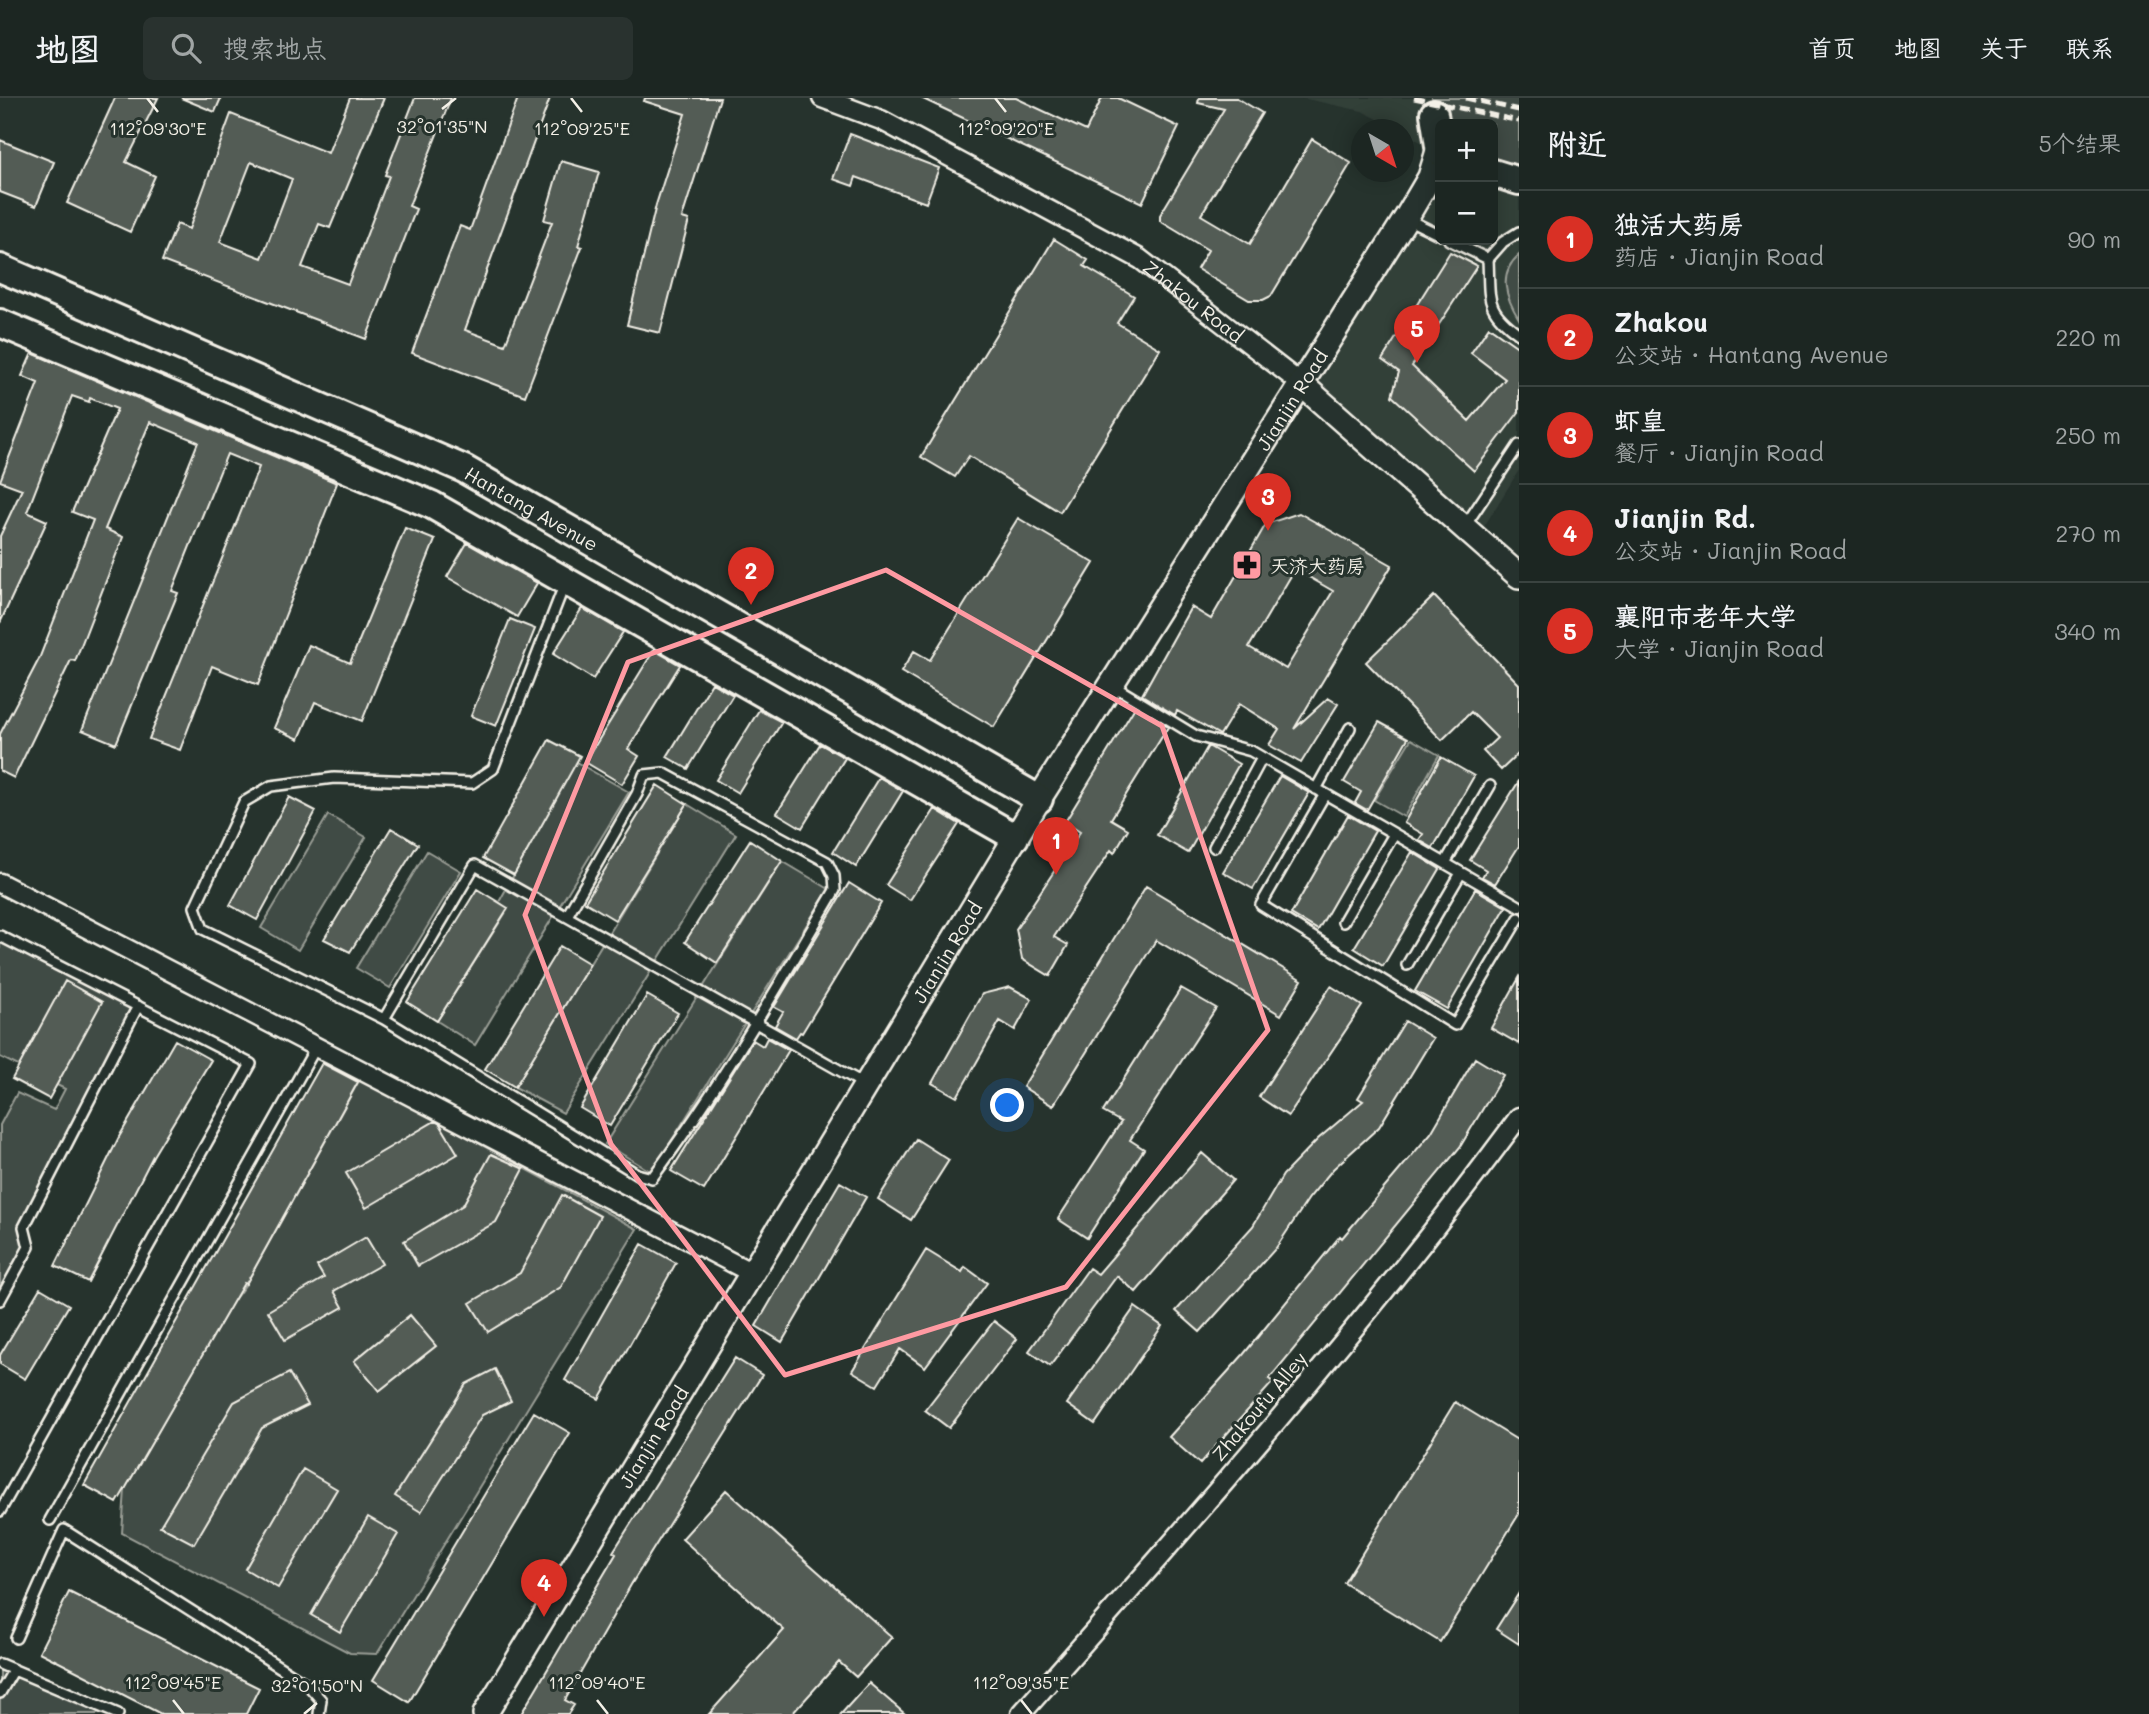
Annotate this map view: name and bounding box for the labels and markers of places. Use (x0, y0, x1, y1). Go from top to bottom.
pin: 5 (1394, 305, 1440, 363)
pin: 3 (1245, 473, 1291, 531)
pin: 2 (728, 547, 774, 605)
pharmacy icon: 天济大药房 (1230, 548, 1264, 582)
place label: 天济大药房 (1270, 553, 1365, 578)
pin: 1 (1033, 817, 1079, 875)
pin: 4 (521, 1559, 567, 1617)

